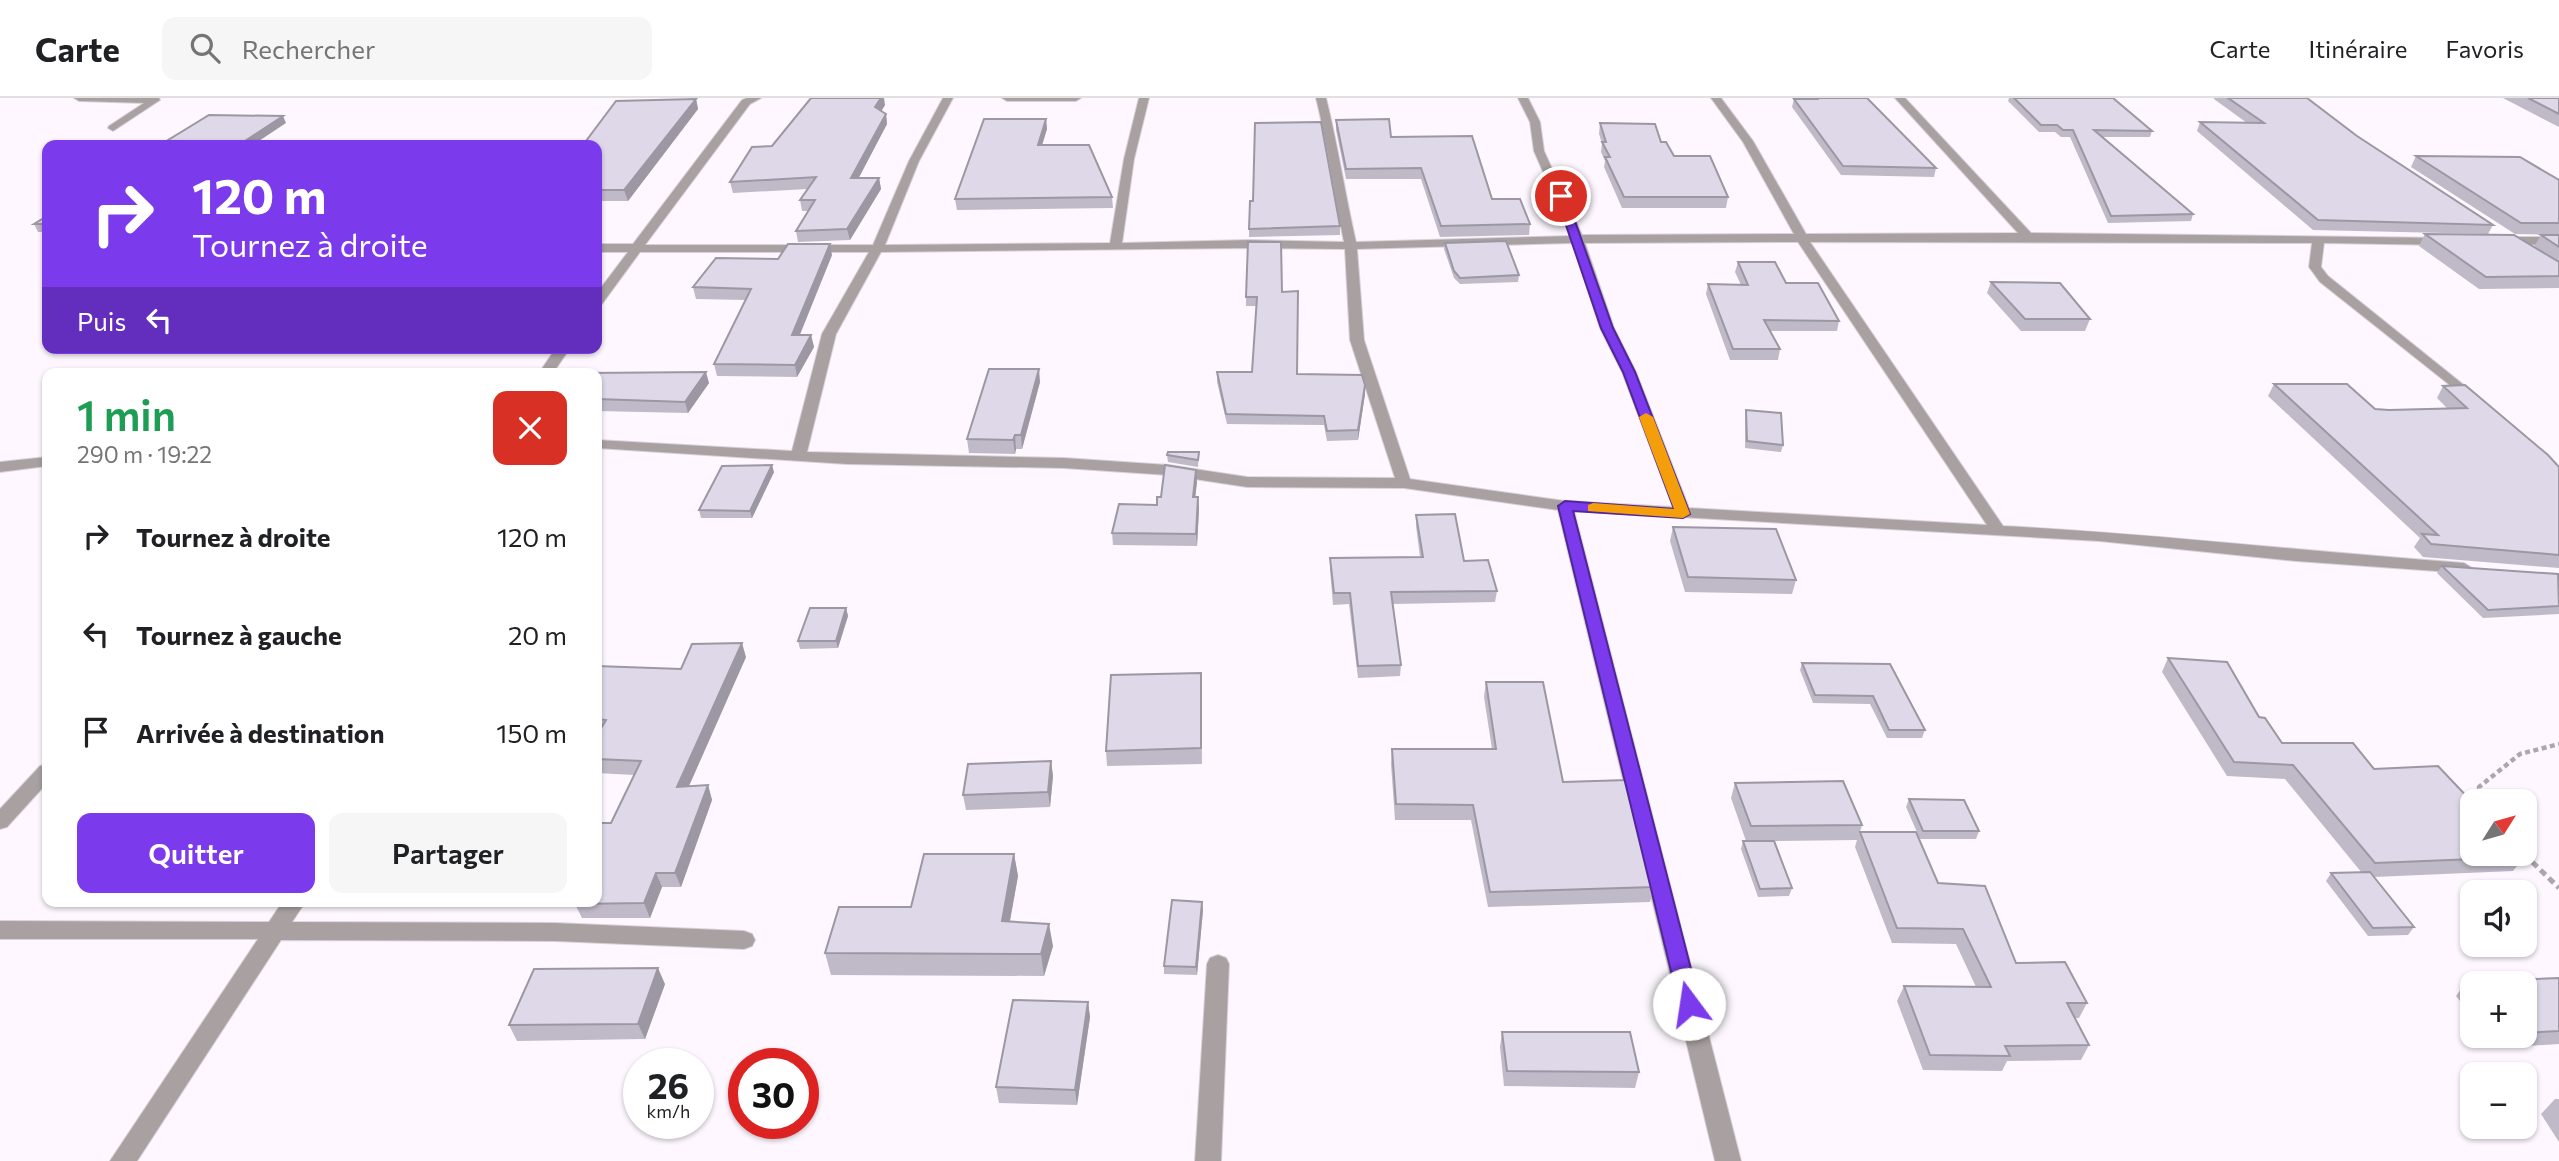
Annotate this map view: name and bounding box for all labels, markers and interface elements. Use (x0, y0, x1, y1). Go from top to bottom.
search box (162, 17, 652, 80)
text: Carte (35, 28, 120, 69)
icon: search (186, 29, 224, 67)
text: Rechercher (242, 33, 375, 64)
text: Carte (2210, 34, 2271, 63)
text: Itinéraire (2309, 34, 2408, 63)
text: Favoris (2446, 34, 2524, 63)
text: 120 m (192, 164, 326, 224)
pin (1531, 166, 1591, 226)
icon: right (77, 168, 168, 259)
icon: arrive (1542, 177, 1580, 215)
text: Tournez à droite (192, 224, 428, 264)
icon: left (140, 301, 178, 339)
text: Puis (77, 305, 126, 336)
text: 1 min (77, 388, 176, 440)
button: close (493, 391, 567, 465)
text: 290 m · 19:22 (77, 440, 212, 468)
icon: right (77, 517, 115, 555)
text: Tournez à droite (136, 521, 331, 552)
text: 120 m (497, 521, 567, 552)
icon: left (77, 615, 115, 653)
text: Tournez à gauche (136, 619, 342, 650)
text: 20 m (508, 619, 567, 650)
icon: arrive (77, 713, 115, 751)
text: Arrivée à destination (136, 717, 384, 748)
text: 150 m (496, 717, 567, 748)
north arrow (2460, 789, 2538, 866)
map controls (2460, 789, 2537, 1139)
button: Quitter (77, 813, 315, 893)
button: Partager (329, 813, 567, 893)
button: sound (2460, 880, 2537, 957)
position arrow (1652, 967, 1726, 1041)
button: + (2460, 971, 2537, 1048)
speed limit sign: 30 (728, 1048, 819, 1139)
button: − (2460, 1062, 2537, 1139)
text: 26 (648, 1063, 689, 1106)
text: km/h (647, 1100, 690, 1122)

